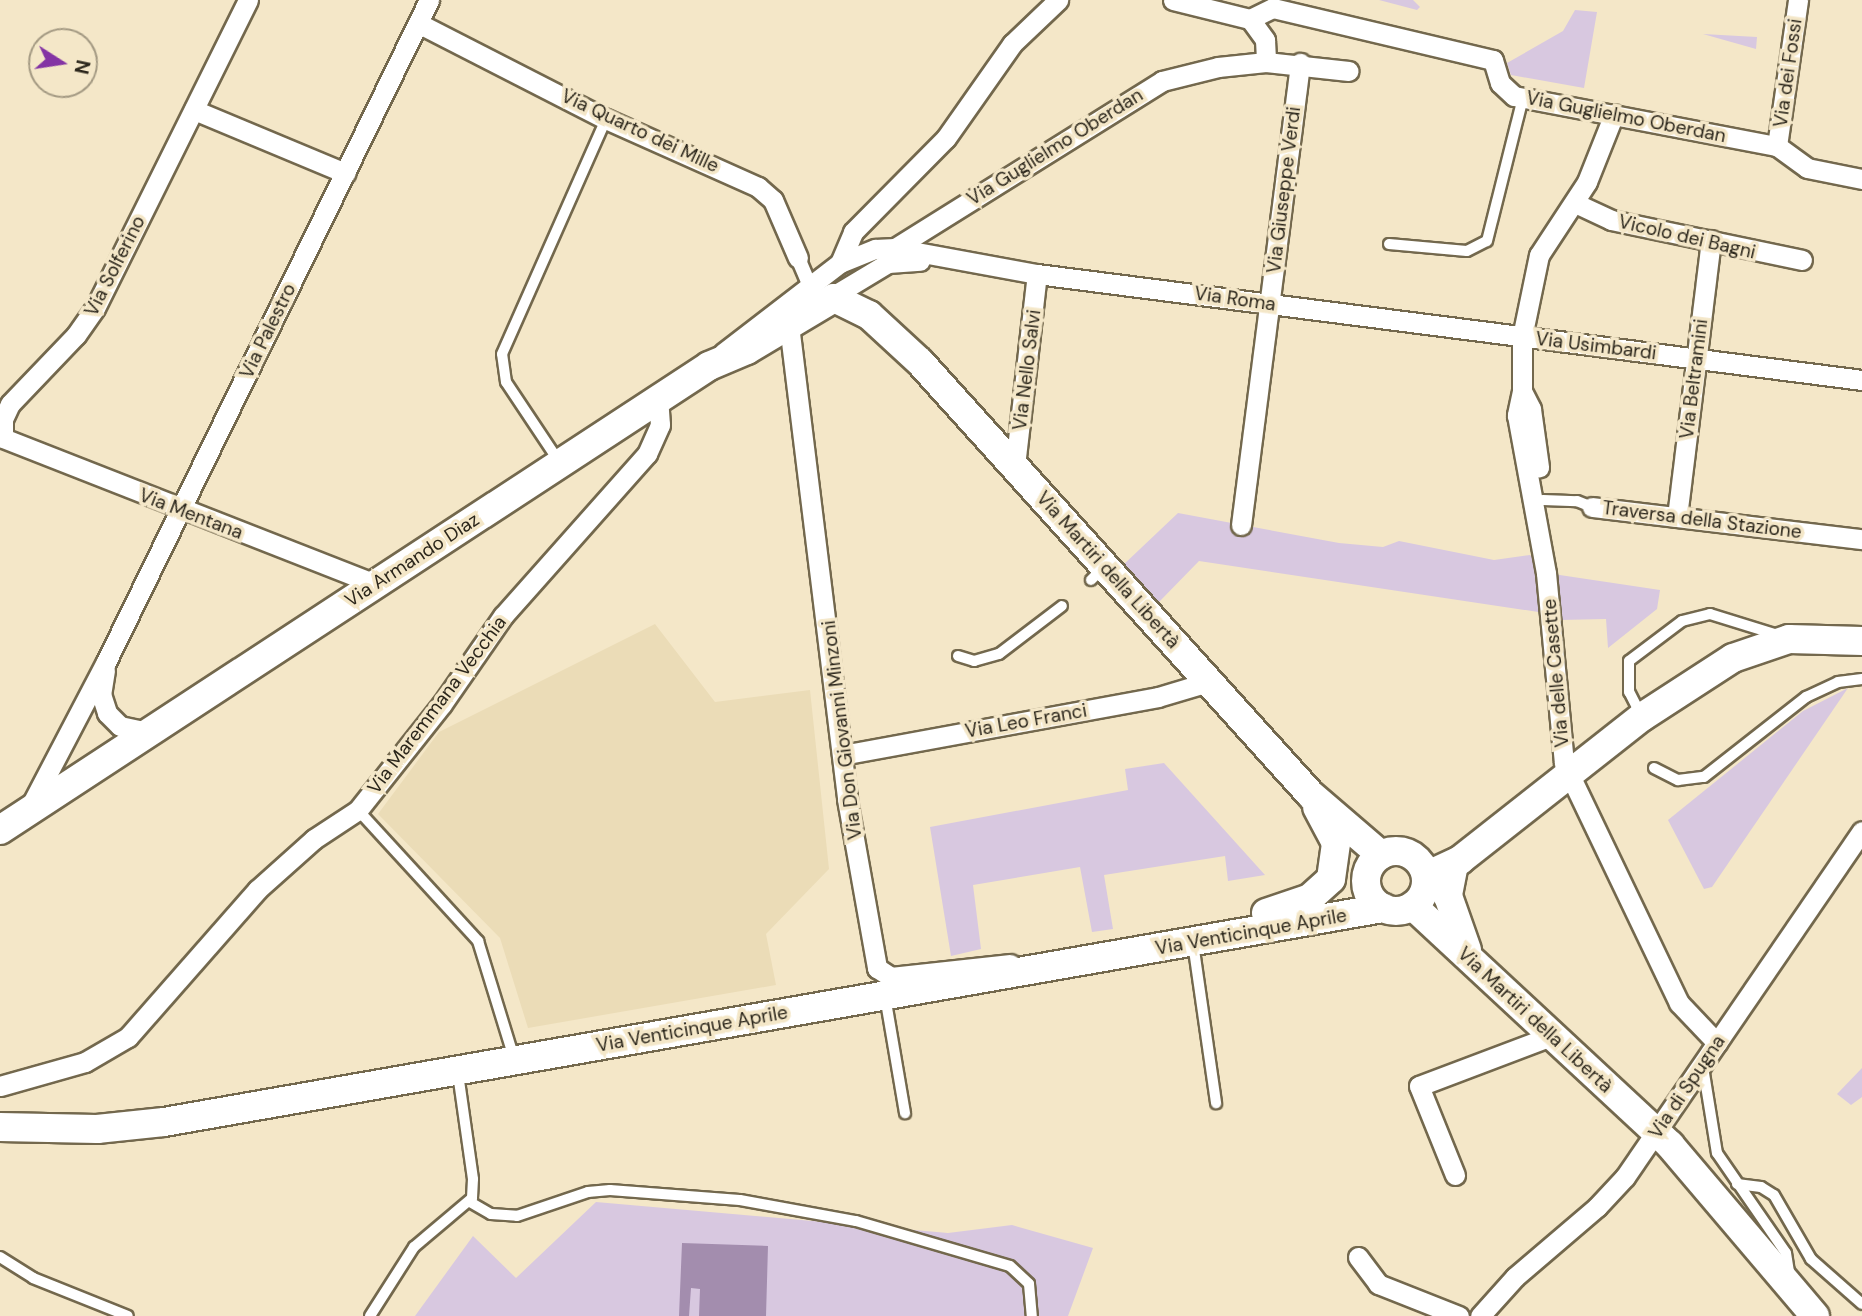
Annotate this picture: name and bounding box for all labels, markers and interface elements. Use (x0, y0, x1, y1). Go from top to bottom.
street label: Via dei Fossi (1769, 17, 1807, 129)
north arrow (28, 28, 98, 98)
text: N (68, 58, 96, 76)
street label: Via Quarto dei Mille (558, 84, 722, 178)
street label: Via Guglielmo Oberdan (963, 84, 1147, 210)
street label: Via Guglielmo Oberdan (1524, 86, 1728, 148)
street label: Via Giuseppe Verdi (1262, 105, 1306, 275)
street label: Vicolo dei Bagni (1616, 210, 1758, 264)
street label: Via Solferino (80, 212, 150, 320)
street label: Via Palestro (235, 280, 301, 382)
street label: Via Roma (1193, 282, 1277, 316)
street label: Via Nello Salvi (1008, 308, 1046, 432)
street label: Via Beltramini (1675, 318, 1713, 440)
street label: Via Usimbardi (1534, 327, 1658, 365)
street label: Via Mentana (136, 484, 246, 544)
street label: Via Martiri della Libertà (1032, 487, 1184, 653)
street label: Traversa della Stazione (1601, 496, 1803, 544)
street label: Via Armando Diaz (341, 508, 483, 612)
street label: Via delle Casette (1538, 598, 1574, 748)
street label: Via Maremmana Vecchia (363, 612, 511, 798)
street label: Via Don Giovanni Minzoni (817, 619, 867, 841)
street label: Via Leo Franci (963, 699, 1089, 743)
street label: Via Venticinque Aprile (1154, 904, 1348, 960)
street label: Via Martiri della Libertà (1453, 942, 1617, 1098)
street label: Via Venticinque Aprile (595, 1001, 789, 1057)
street label: Via di Spugna (1644, 1031, 1730, 1143)

